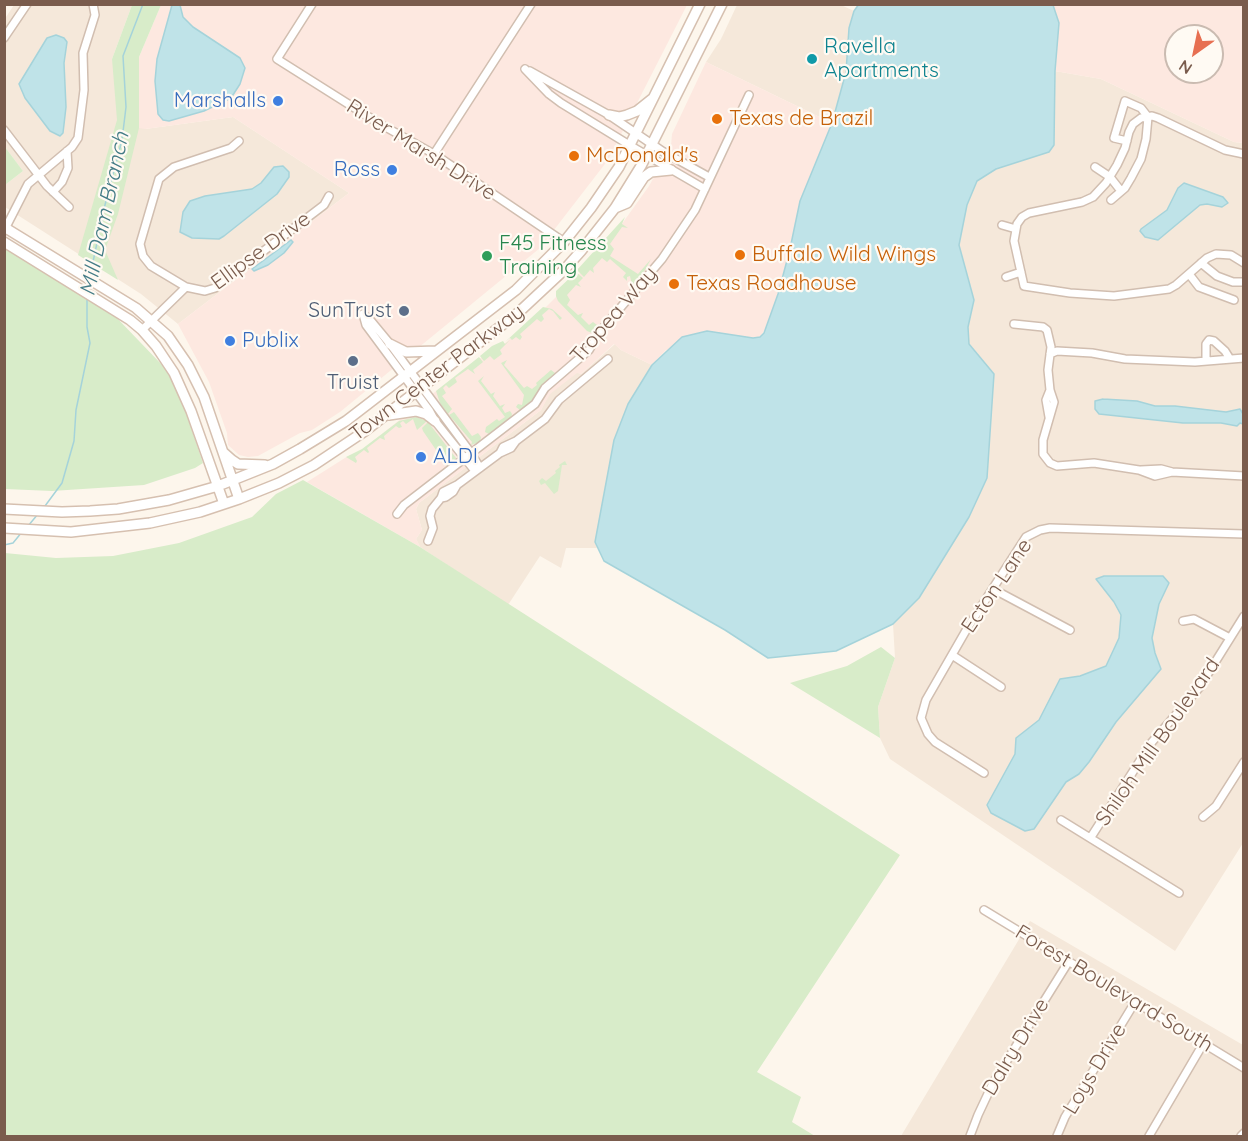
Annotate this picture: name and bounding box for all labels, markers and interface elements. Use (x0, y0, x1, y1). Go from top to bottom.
north arrow (1164, 24, 1224, 84)
place label: Ravella Apartments (824, 34, 939, 84)
marker: Ravella Apartments (805, 52, 819, 66)
text: N (1175, 56, 1196, 79)
place label: Marshalls (174, 88, 266, 114)
marker: Marshalls (271, 94, 285, 108)
street label: River Marsh Drive (342, 94, 500, 206)
place label: Texas de Brazil (729, 106, 873, 132)
marker: Texas de Brazil (710, 112, 724, 126)
water label: Mill Dam Branch (75, 130, 135, 298)
place label: McDonald's (586, 143, 698, 169)
marker: McDonald's (567, 149, 581, 163)
place label: Ross (334, 157, 380, 183)
marker: Ross (385, 163, 399, 177)
street label: Ellipse Drive (206, 206, 316, 296)
place label: F45 Fitness Training (499, 231, 606, 281)
place label: Buffalo Wild Wings (752, 242, 936, 268)
marker: Buffalo Wild Wings (733, 248, 747, 262)
marker: F45 Fitness Training (480, 249, 494, 263)
street label: Tropea Way (565, 262, 663, 368)
place label: Texas Roadhouse (686, 271, 857, 297)
marker: Texas Roadhouse (667, 277, 681, 291)
place label: SunTrust (308, 298, 392, 324)
street label: Town Center Parkway (345, 299, 529, 447)
marker: SunTrust (397, 304, 411, 318)
place label: Publix (242, 328, 299, 354)
marker: Publix (223, 334, 237, 348)
marker: Truist (346, 354, 360, 368)
place label: Truist (327, 370, 379, 396)
place label: ALDI (433, 444, 478, 470)
marker: ALDI (414, 450, 428, 464)
street label: Ecton Lane (956, 534, 1038, 638)
street label: Shiloh Mill Boulevard (1091, 653, 1225, 831)
street label: Forest Boulevard South (1010, 920, 1218, 1058)
street label: Dalry Drive (977, 994, 1055, 1100)
street label: Loys Drive (1058, 1019, 1132, 1119)

